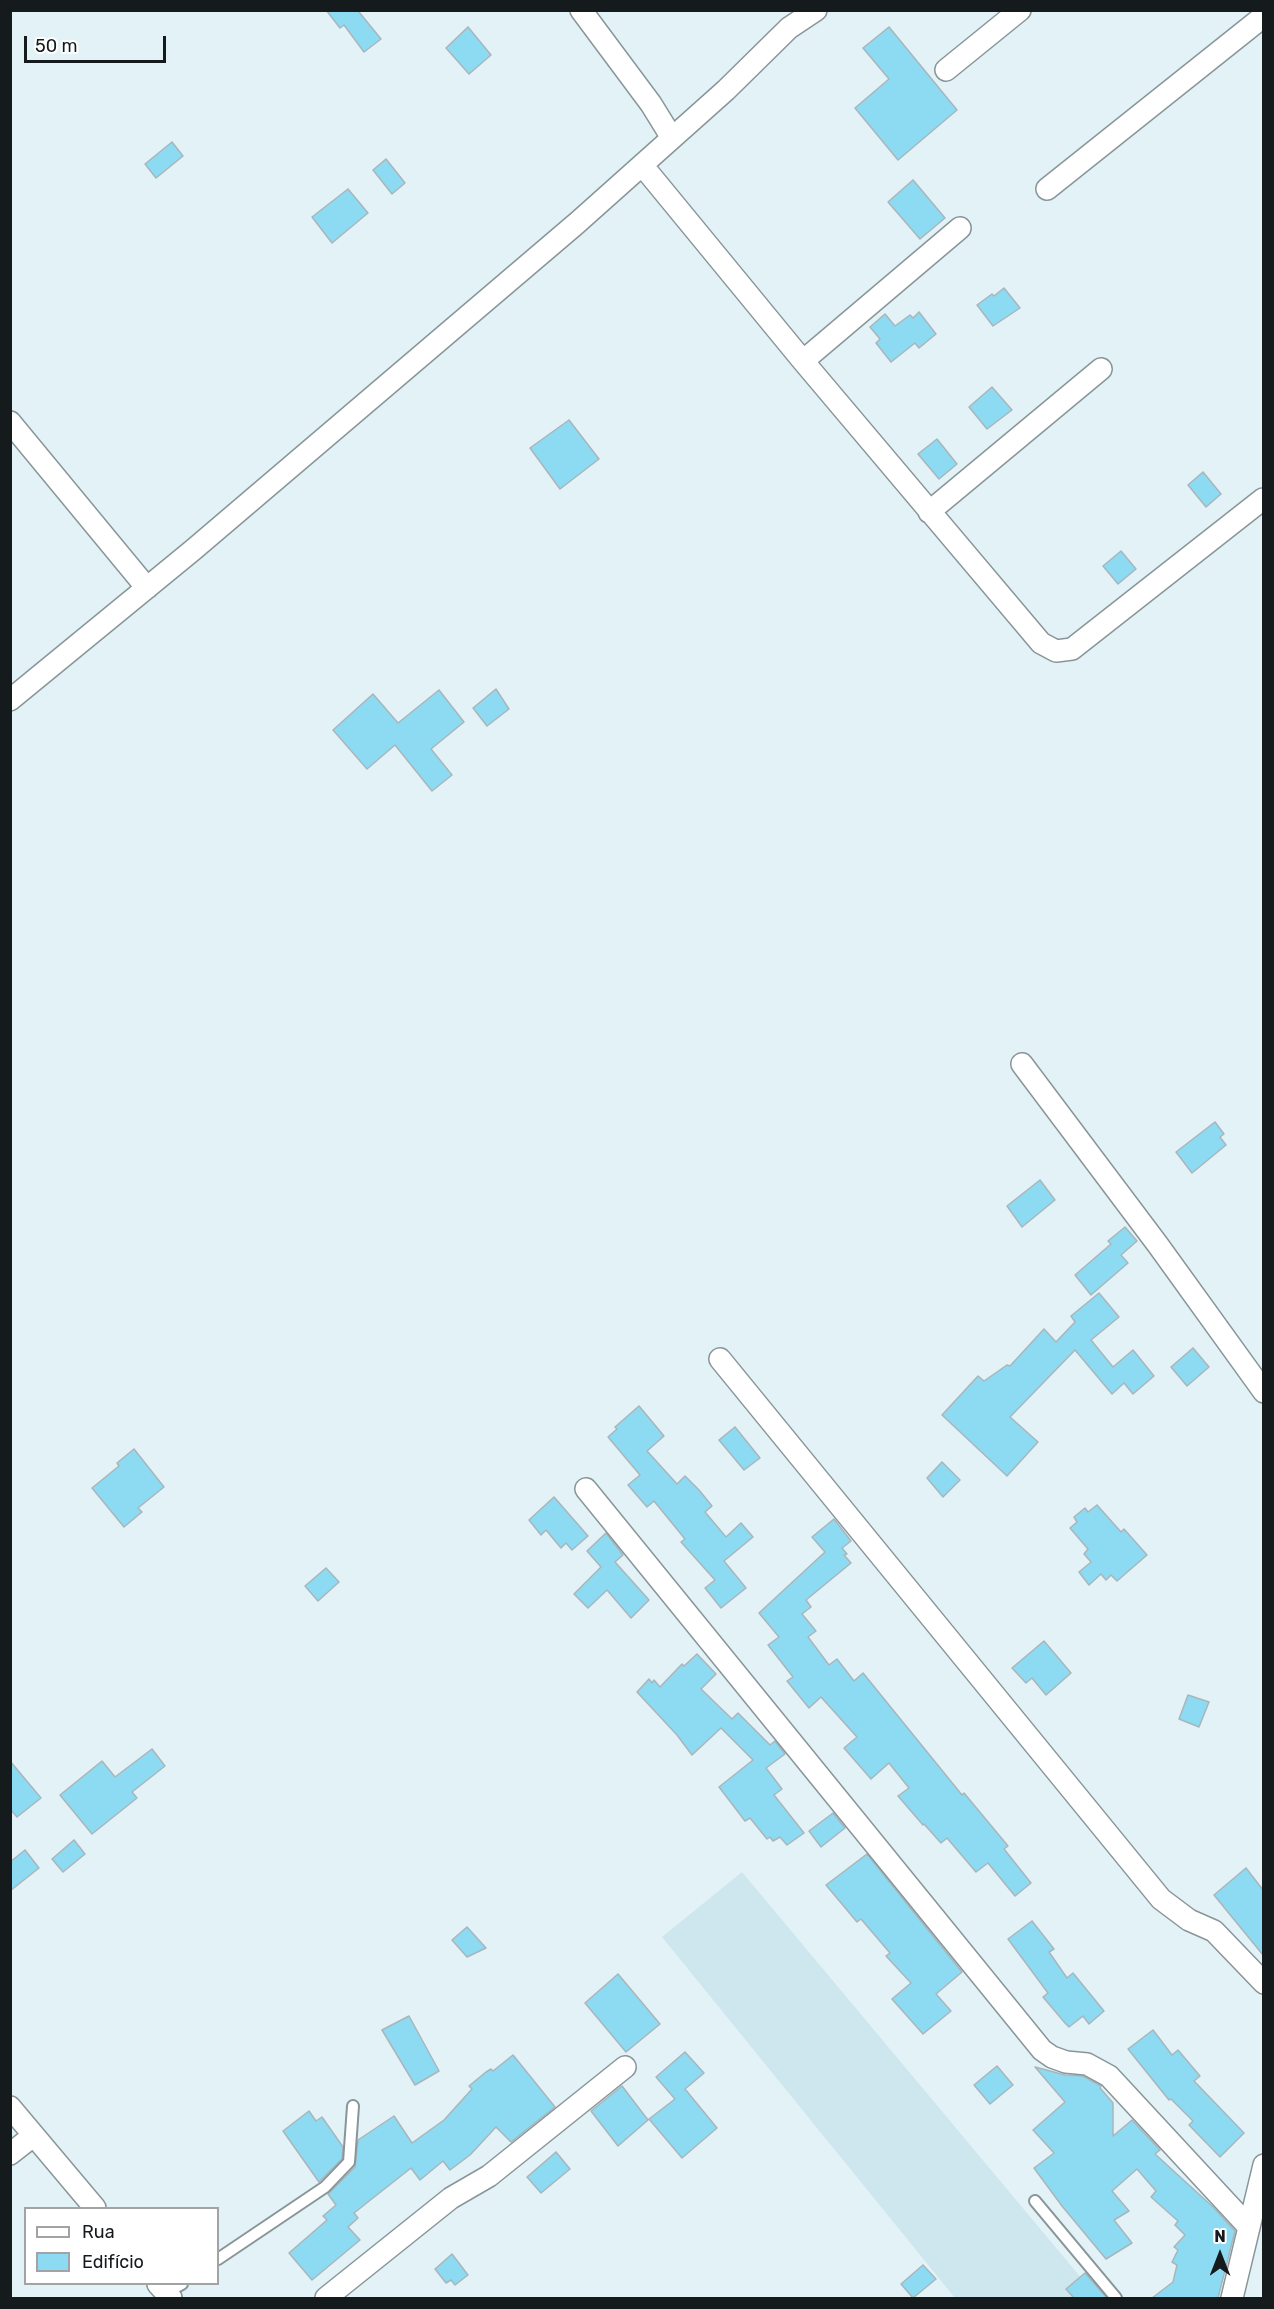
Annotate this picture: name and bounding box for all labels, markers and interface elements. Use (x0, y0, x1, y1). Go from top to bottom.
scale bar (27, 24, 170, 62)
text: 50 m (35, 35, 78, 57)
legend (24, 2207, 219, 2285)
text: Rua (82, 2221, 115, 2243)
north arrow (1190, 2225, 1250, 2285)
text: N (1214, 2227, 1226, 2246)
text: Edifício (82, 2251, 144, 2273)

